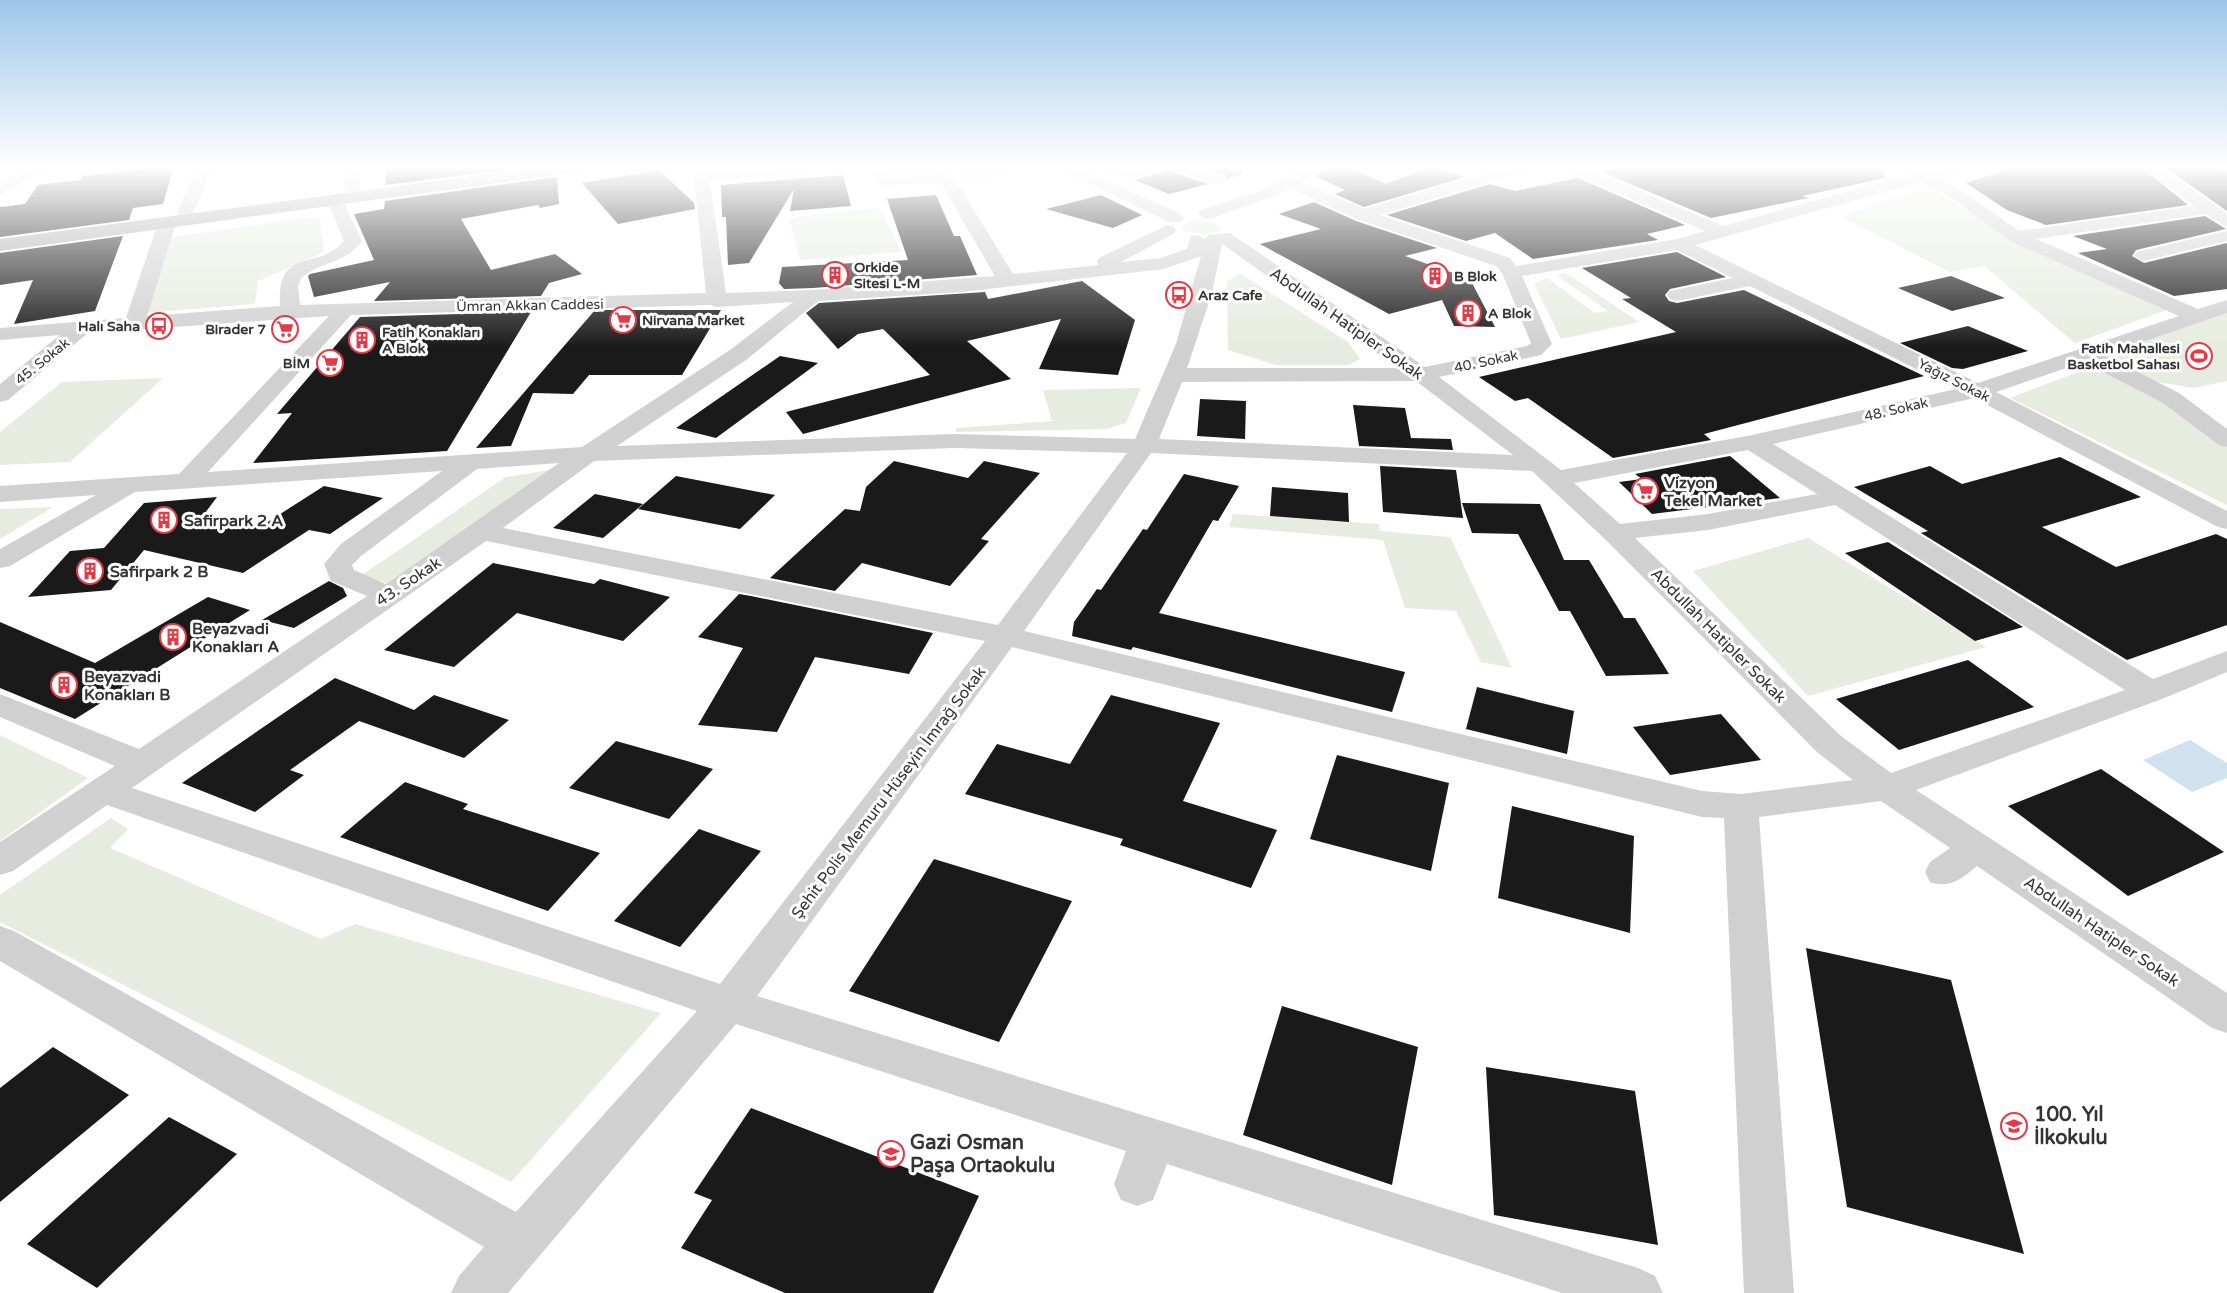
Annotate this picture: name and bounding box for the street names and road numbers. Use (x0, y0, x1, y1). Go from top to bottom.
street label: Abdullah Hatipler Sokak (1266, 263, 1427, 385)
street label: Ümran Akkan Caddesi (456, 296, 604, 315)
street label: 45. Sokak (12, 334, 73, 388)
street label: 40. Sokak (1453, 346, 1520, 377)
street label: Yağız Sokak (1915, 355, 1993, 406)
street label: 48. Sokak (1863, 394, 1930, 425)
street label: 43. Sokak (372, 553, 445, 611)
street label: Abdullah Hatipler Sokak (1647, 564, 1790, 708)
street label: Şehit Polis Memuru Hüseyin İmrağ Sokak (787, 662, 990, 923)
street label: Abdullah Hatipler Sokak (2020, 872, 2183, 991)

